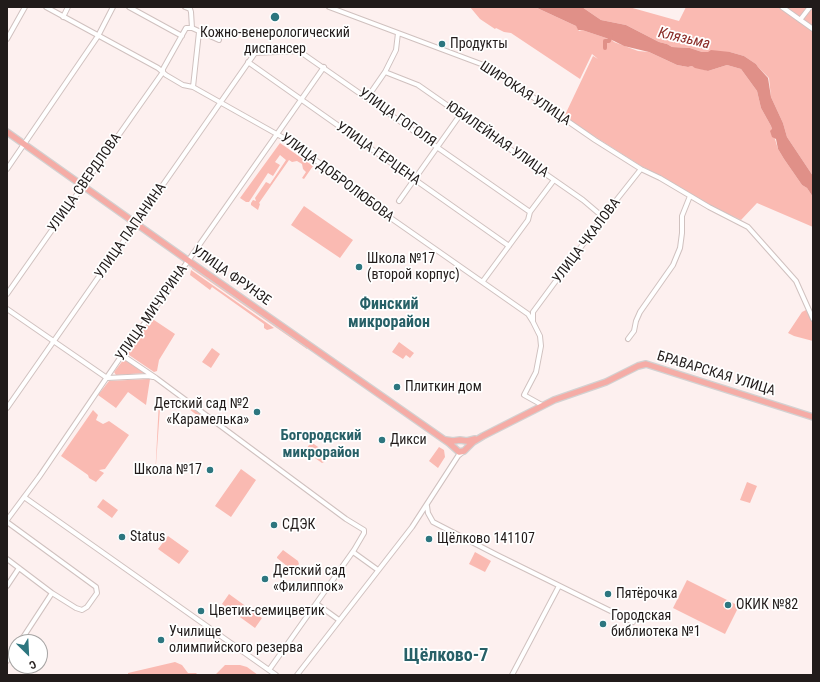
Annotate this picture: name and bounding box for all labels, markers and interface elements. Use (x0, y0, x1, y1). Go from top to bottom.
marker: Кожно-венерологический диспансер (269, 11, 281, 23)
water label: Клязьма (656, 24, 712, 54)
place label: Кожно-венерологический диспансер (200, 25, 350, 58)
place label: Продукты (450, 36, 508, 52)
marker: Продукты (437, 39, 447, 49)
street label: ШИРОКАЯ УЛИЦА (476, 58, 574, 130)
street label: УЛИЦА ГОГОЛЯ (355, 85, 439, 151)
street label: ЮБИЛЕЙНАЯ УЛИЦА (443, 98, 551, 182)
street label: УЛИЦА ГЕРЦЕНА (333, 119, 423, 189)
street label: УЛИЦА СВЕРДЛОВА (45, 130, 125, 236)
street label: УЛИЦА ДОБРОЛЮБОВА (277, 130, 397, 226)
street label: УЛИЦА ПАПАНИНА (92, 180, 170, 282)
street label: УЛИЦА ЧКАЛОВА (550, 195, 624, 287)
street label: УЛИЦА ФРУНЗЕ (188, 243, 274, 309)
place label: Школа №17 (второй корпус) (367, 251, 460, 284)
street label: УЛИЦА МИЧУРИНА (113, 262, 191, 364)
marker: Школа №17 (второй корпус) (354, 262, 364, 272)
district label: Финский микрорайон (348, 295, 430, 333)
street label: БРАВАРСКАЯ УЛИЦА (655, 348, 777, 400)
place label: Плиткин дом (405, 379, 482, 395)
marker: Плиткин дом (392, 382, 402, 392)
place label: Детский сад №2 «Карамелька» (154, 396, 249, 428)
marker: Детский сад №2 «Карамелька» (252, 407, 262, 417)
district label: Богородский микрорайон (281, 427, 361, 462)
place label: Дикси (390, 432, 427, 448)
marker: Дикси (377, 435, 387, 445)
place label: Школа №17 (134, 462, 202, 478)
marker: Школа №17 (205, 465, 215, 475)
place label: СДЭК (282, 517, 315, 533)
marker: СДЭК (269, 520, 279, 530)
place label: Status (130, 529, 165, 545)
place label: Щёлково 141107 (437, 531, 535, 547)
marker: Status (117, 532, 127, 542)
marker: Щёлково 141107 (424, 534, 434, 544)
place label: Детский сад «Филиппок» (273, 563, 345, 596)
marker: Детский сад «Филиппок» (260, 574, 270, 584)
place label: Пятёрочка (616, 586, 677, 602)
marker: Пятёрочка (603, 589, 613, 599)
place label: ОКИК №82 (736, 597, 798, 613)
marker: ОКИК №82 (723, 600, 733, 610)
place label: Цветик-семицветик (209, 603, 325, 619)
marker: Цветик-семицветик (196, 606, 206, 616)
place label: Городская библиотека №1 (611, 608, 701, 640)
marker: Городская библиотека №1 (598, 619, 608, 629)
place label: Училище олимпийского резерва (169, 624, 303, 656)
north arrow (8, 634, 48, 674)
marker: Училище олимпийского резерва (156, 635, 166, 645)
district label: Щёлково-7 (404, 645, 488, 667)
text: С (27, 657, 38, 672)

